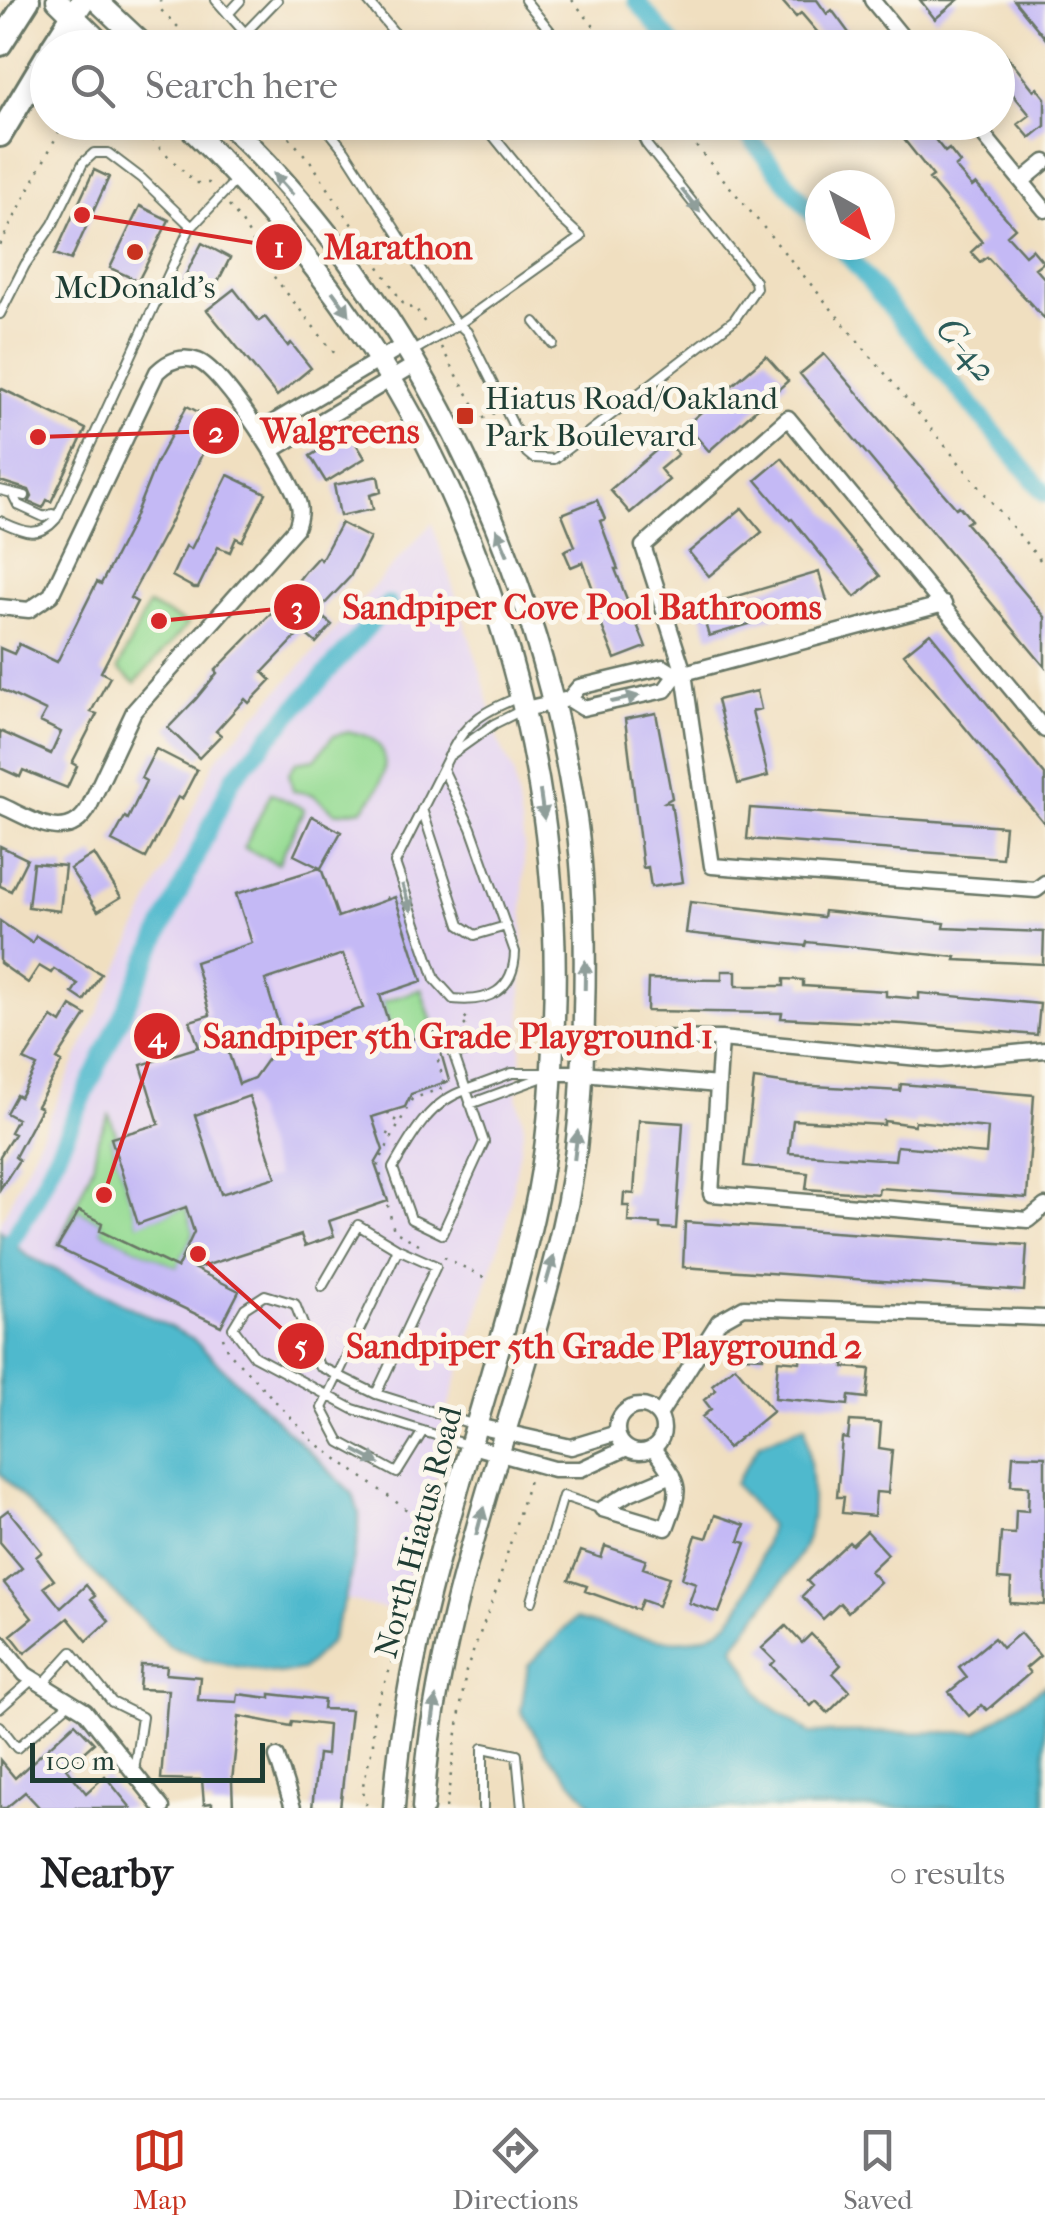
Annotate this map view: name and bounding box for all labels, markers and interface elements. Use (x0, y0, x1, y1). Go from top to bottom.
search box (30, 30, 1015, 140)
icon: search (65, 58, 120, 113)
text: Search here (145, 63, 338, 108)
north arrow (805, 170, 895, 260)
one-way arrow (272, 172, 294, 197)
one-way arrow (680, 189, 701, 214)
callout: Marathon (254, 214, 493, 279)
text: Marathon (323, 227, 473, 268)
text: 1 (274, 230, 284, 265)
marker: McDonald's (124, 241, 146, 263)
place label: McDonald's (54, 269, 216, 306)
one-way arrow (330, 290, 350, 316)
water label: C-42 (928, 309, 1005, 390)
place label: Hiatus Road/Oakland Park Boulevard (485, 380, 779, 454)
callout: Walgreens (191, 399, 440, 464)
marker: Hiatus Road/Oakland Park Boulevard (454, 405, 476, 427)
text: Walgreens (258, 411, 420, 452)
text: 2 (208, 415, 224, 450)
one-way arrow (494, 528, 510, 557)
callout: Sandpiper Cove Pool Bathrooms (272, 574, 841, 639)
text: Sandpiper Cove Pool Bathrooms (342, 587, 822, 628)
text: 3 (291, 590, 303, 625)
one-way arrow (610, 691, 641, 706)
one-way arrow (534, 789, 550, 821)
one-way arrow (400, 883, 415, 913)
one-way arrow (577, 959, 593, 991)
callout: Sandpiper 5th Grade Playground 1 (132, 1004, 733, 1069)
text: Sandpiper 5th Grade Playground 1 (203, 1016, 713, 1057)
text: 4 (147, 1020, 167, 1056)
one-way arrow (568, 1129, 584, 1160)
one-way arrow (543, 1254, 558, 1285)
callout: Sandpiper 5th Grade Playground 2 (276, 1313, 882, 1378)
text: Sandpiper 5th Grade Playground 2 (346, 1326, 862, 1367)
text: 5 (295, 1329, 308, 1364)
street label: North Hiatus Road (367, 1402, 470, 1662)
one-way arrow (353, 1448, 382, 1465)
one-way arrow (473, 1505, 489, 1536)
one-way arrow (427, 1695, 443, 1727)
scale bar (30, 1738, 265, 1782)
text: 100 m (45, 1744, 115, 1777)
text: Nearby (40, 1849, 172, 1898)
text: 0 results (889, 1855, 1005, 1892)
tab: Map (132, 2123, 187, 2216)
tab: Directions (452, 2123, 578, 2216)
tab: Saved (843, 2123, 913, 2216)

